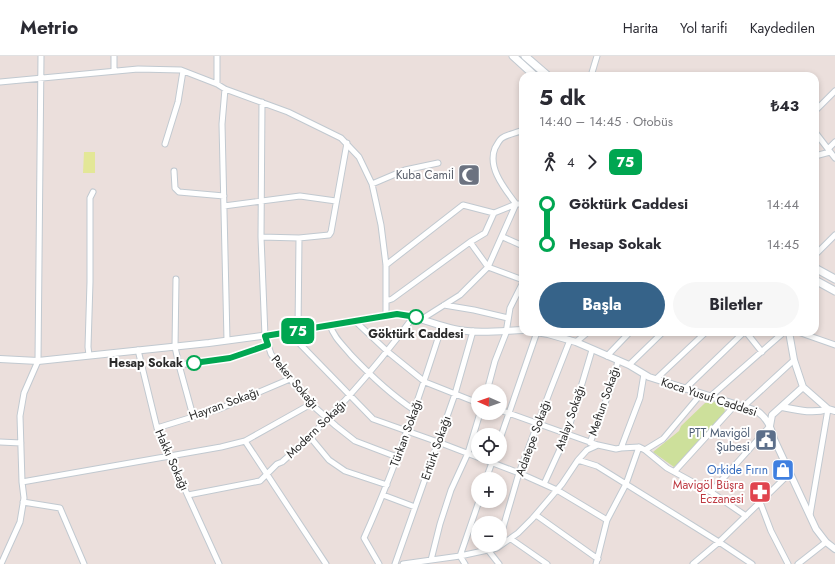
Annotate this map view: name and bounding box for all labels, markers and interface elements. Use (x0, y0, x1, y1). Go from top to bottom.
text: Metrio (20, 14, 78, 41)
text: Harita (623, 18, 658, 38)
text: Yol tarifi (680, 18, 728, 38)
text: Kaydedilen (750, 18, 815, 38)
text: 5 dk (539, 81, 586, 113)
text: ₺43 (771, 95, 799, 117)
text: 14:40 – 14:45 · Otobüs (539, 112, 673, 131)
icon: walk (539, 151, 561, 173)
icon: forward (581, 151, 603, 173)
text: 75 (617, 152, 634, 172)
text: 4 (567, 153, 575, 172)
mosque icon: Kuba Camiİ (456, 162, 482, 188)
place label: Kuba Camiİ (396, 166, 454, 184)
text: Göktürk Caddesi (569, 193, 688, 215)
text: 14:44 (767, 195, 799, 214)
text: Hesap Sokak (569, 233, 662, 255)
text: 14:45 (767, 235, 799, 254)
button: Başla (539, 282, 665, 328)
button: Biletler (673, 282, 799, 328)
marker: Göktürk Caddesi (408, 309, 424, 325)
line badge: 75 (280, 318, 316, 344)
text: 75 (289, 321, 307, 341)
place label: Göktürk Caddesi (368, 325, 464, 343)
street label: Peker Sokağı (267, 351, 323, 413)
place label: Hesap Sokak (109, 354, 183, 372)
marker: Hesap Sokak (186, 355, 202, 371)
street label: Meftun Sokağı (584, 364, 624, 438)
street label: Koca Yusuf Caddesi (659, 373, 759, 421)
street label: Hayran Sokağı (186, 383, 262, 425)
street label: Atalay Sokağı (550, 383, 590, 453)
north arrow (471, 384, 507, 420)
map controls (471, 384, 507, 552)
street label: Modern Sokağı (282, 396, 350, 462)
street label: Türkan Sokağı (385, 397, 427, 469)
street label: Adatepe Sokağı (511, 397, 555, 479)
street label: Ertürk Sokağı (417, 413, 455, 483)
place label: PTT Mavigöl Şubesi (689, 424, 750, 456)
street label: Hakkı Sokağı (150, 426, 194, 494)
public building icon: PTT Mavigöl Şubesi (753, 427, 779, 453)
button: locate (471, 428, 507, 464)
shop icon: Orkide Fırın (770, 457, 796, 483)
place label: Orkide Fırın (707, 461, 768, 479)
button: + (471, 472, 507, 508)
place label: Mavigöl Büşra Eczanesi (673, 476, 744, 508)
pharmacy icon: Mavigöl Büşra Eczanesi (747, 479, 773, 505)
button: − (471, 516, 507, 552)

